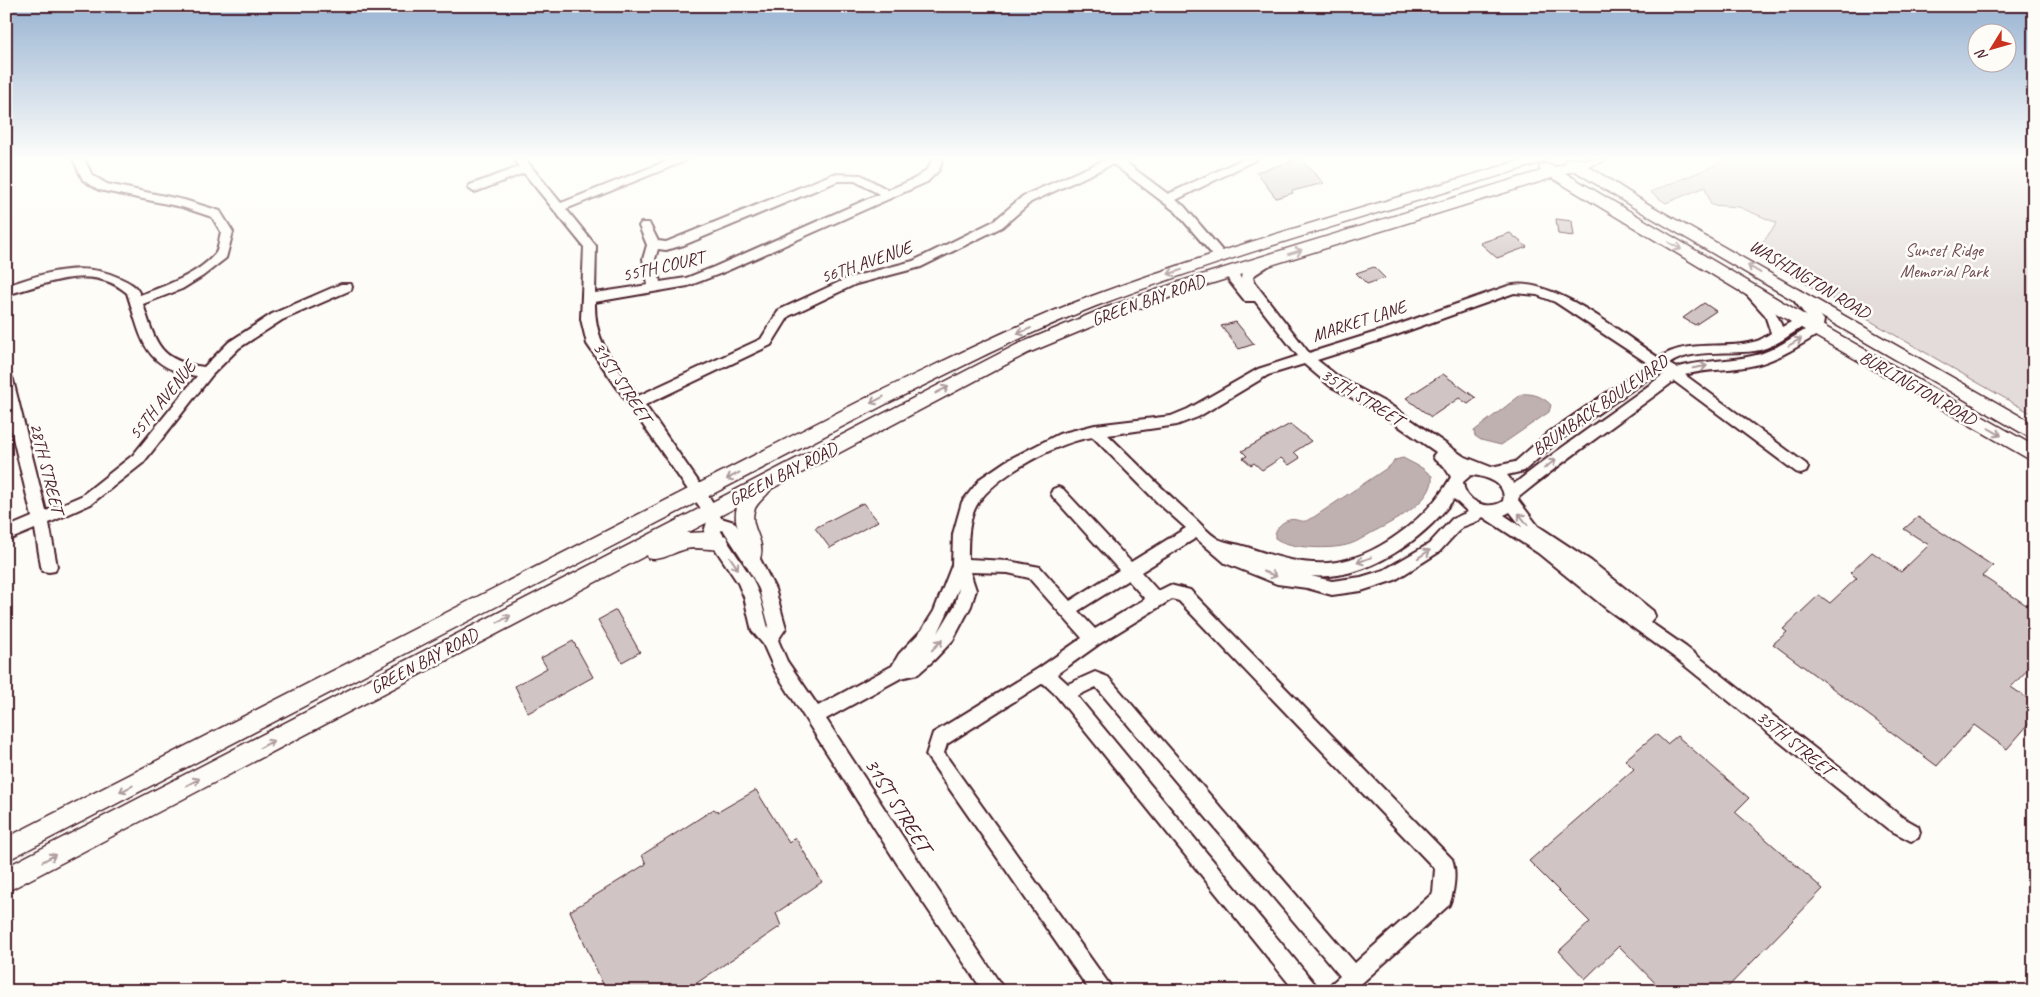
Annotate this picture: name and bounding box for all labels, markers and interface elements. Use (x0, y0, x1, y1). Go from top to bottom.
north arrow (1968, 22, 2018, 72)
text: N (1971, 45, 1991, 64)
street label: WASHINGTON ROAD (1746, 234, 1876, 324)
street label: 56TH AVENUE (818, 235, 917, 288)
park label: Sunset Ridge Memorial Park (1900, 239, 1989, 282)
one-way arrow (1668, 241, 1682, 251)
street label: 55TH COURT (620, 245, 711, 286)
one-way arrow (1287, 246, 1303, 256)
one-way arrow (1747, 264, 1761, 274)
one-way arrow (1167, 268, 1183, 278)
street label: GREEN BAY ROAD (1088, 269, 1209, 331)
street label: MARKET LANE (1309, 295, 1411, 346)
one-way arrow (1016, 328, 1031, 337)
one-way arrow (1788, 336, 1802, 346)
street label: 31ST STREET (588, 338, 659, 430)
street label: BURLINGTON ROAD (1856, 346, 1982, 431)
street label: BRUMBACK BOULEVARD (1528, 349, 1674, 460)
street label: 55TH AVENUE (124, 354, 202, 444)
one-way arrow (1691, 361, 1707, 371)
street label: 35TH STREET (1317, 363, 1411, 433)
one-way arrow (935, 385, 950, 395)
one-way arrow (869, 395, 884, 405)
street label: 28TH STREET (25, 421, 70, 520)
one-way arrow (1988, 428, 2002, 438)
street label: GREEN BAY ROAD (725, 437, 842, 511)
one-way arrow (1543, 458, 1556, 469)
one-way arrow (725, 471, 740, 481)
one-way arrow (1518, 513, 1529, 526)
one-way arrow (1416, 549, 1430, 559)
one-way arrow (1357, 555, 1372, 565)
one-way arrow (729, 556, 739, 570)
one-way arrow (1262, 570, 1278, 580)
one-way arrow (496, 614, 510, 624)
street label: GREEN BAY ROAD (366, 623, 483, 699)
one-way arrow (931, 638, 943, 651)
street label: 35TH STREET (1752, 705, 1841, 784)
one-way arrow (259, 739, 274, 748)
street label: 31ST STREET (859, 753, 940, 861)
one-way arrow (186, 777, 201, 787)
one-way arrow (118, 784, 133, 794)
one-way arrow (42, 853, 57, 863)

